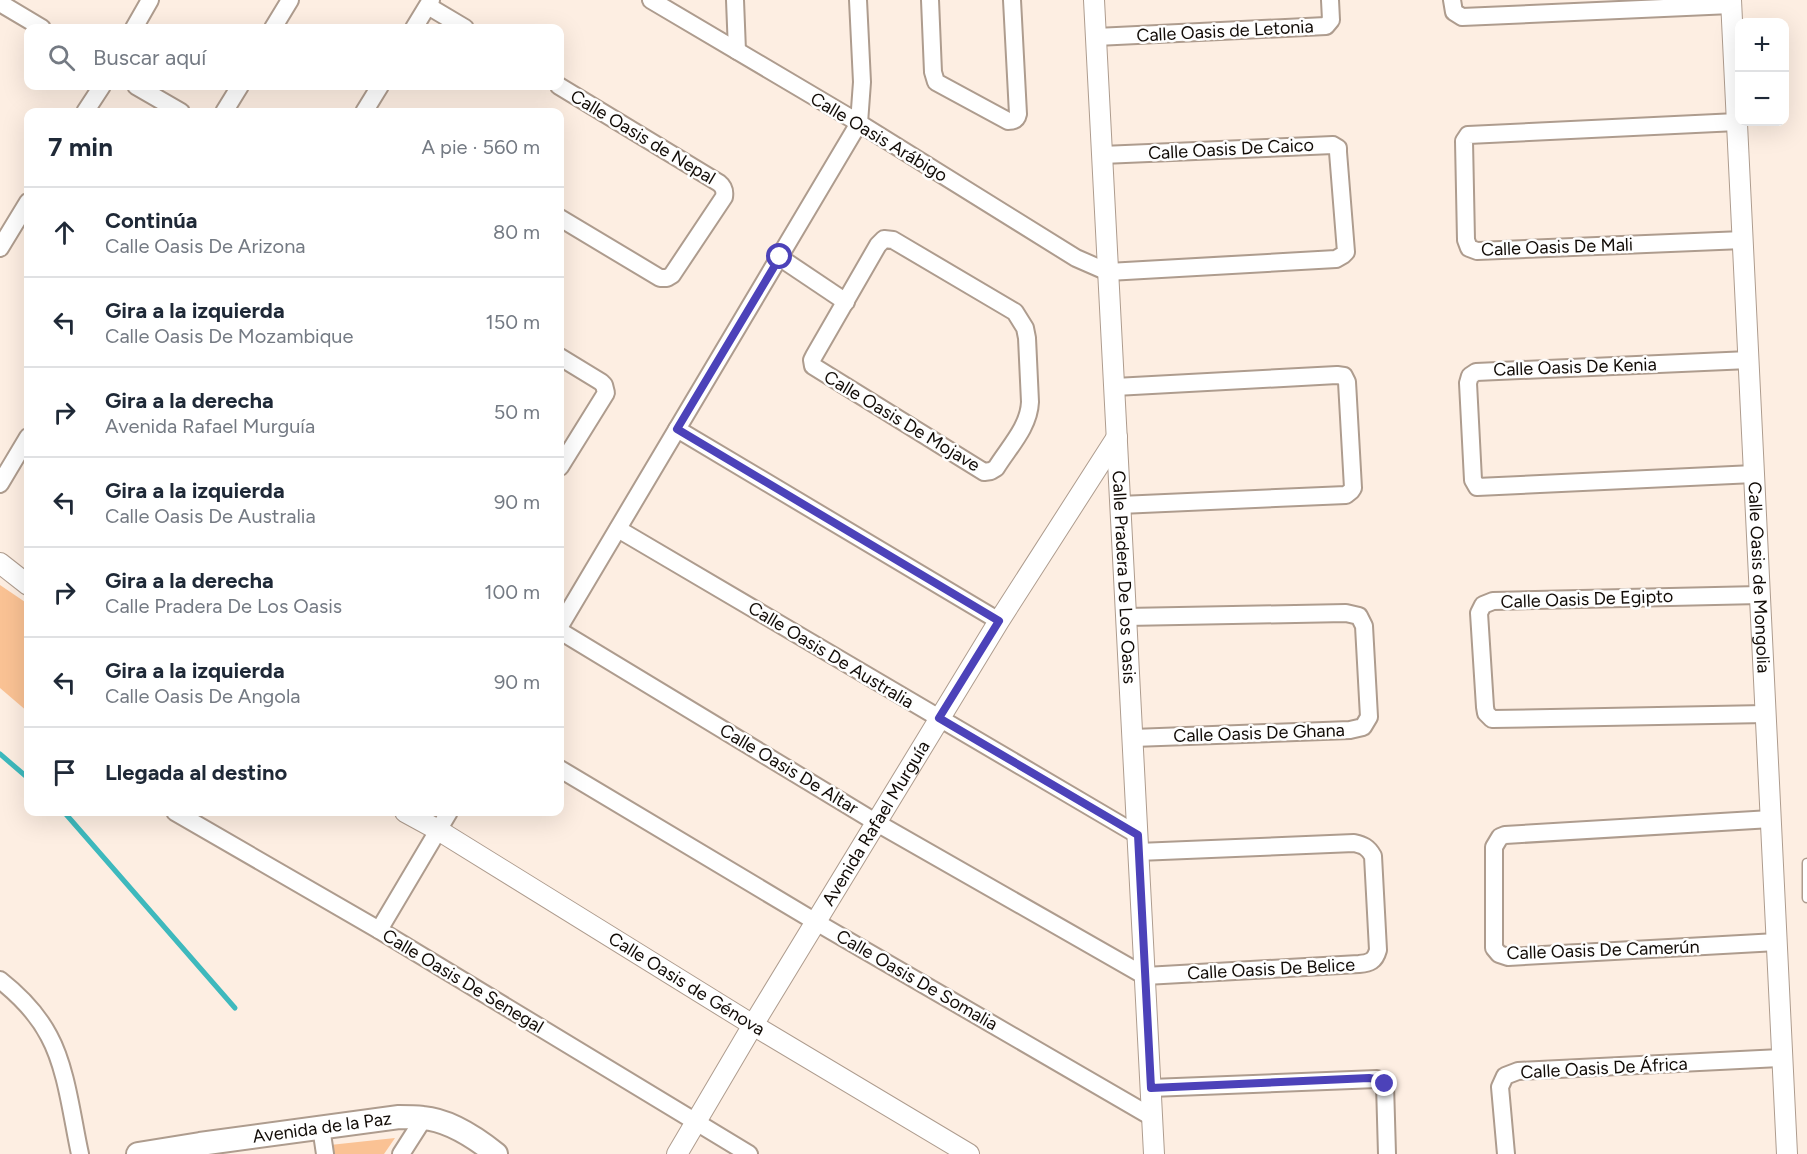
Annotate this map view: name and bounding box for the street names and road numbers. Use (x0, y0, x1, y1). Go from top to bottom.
street label: Calle Oasis de Letonia (1136, 15, 1314, 47)
street label: Calle Oasis de Nepal (567, 85, 719, 189)
street label: Calle Oasis Arábigo (806, 87, 952, 187)
street label: Calle Oasis De Caico (1147, 134, 1315, 164)
street label: Calle Oasis De Mali (1481, 233, 1633, 261)
street label: Calle Oasis De Kenia (1493, 353, 1657, 381)
street label: Calle Oasis De Mojave (820, 366, 984, 476)
street label: Calle Pradera De Los Oasis (1107, 470, 1141, 684)
street label: Calle Oasis de Mongolia (1743, 481, 1775, 674)
street label: Calle Oasis De Egipto (1500, 585, 1674, 613)
street label: Calle Oasis De Australia (744, 597, 918, 713)
street label: Calle Oasis De Altar (716, 719, 862, 819)
street label: Calle Oasis De Ghana (1173, 719, 1345, 747)
street label: Avenida Rafael Murguía (817, 737, 934, 910)
street label: Calle Oasis De Senegal (378, 924, 548, 1038)
street label: Calle Oasis De Somalia (832, 925, 1002, 1035)
street label: Calle Oasis de Génova (604, 927, 769, 1041)
street label: Calle Oasis De Camerún (1506, 936, 1700, 964)
street label: Calle Oasis De Belice (1186, 954, 1356, 984)
street label: Calle Oasis De África (1520, 1053, 1688, 1083)
street label: Avenida de la Paz (251, 1107, 393, 1148)

